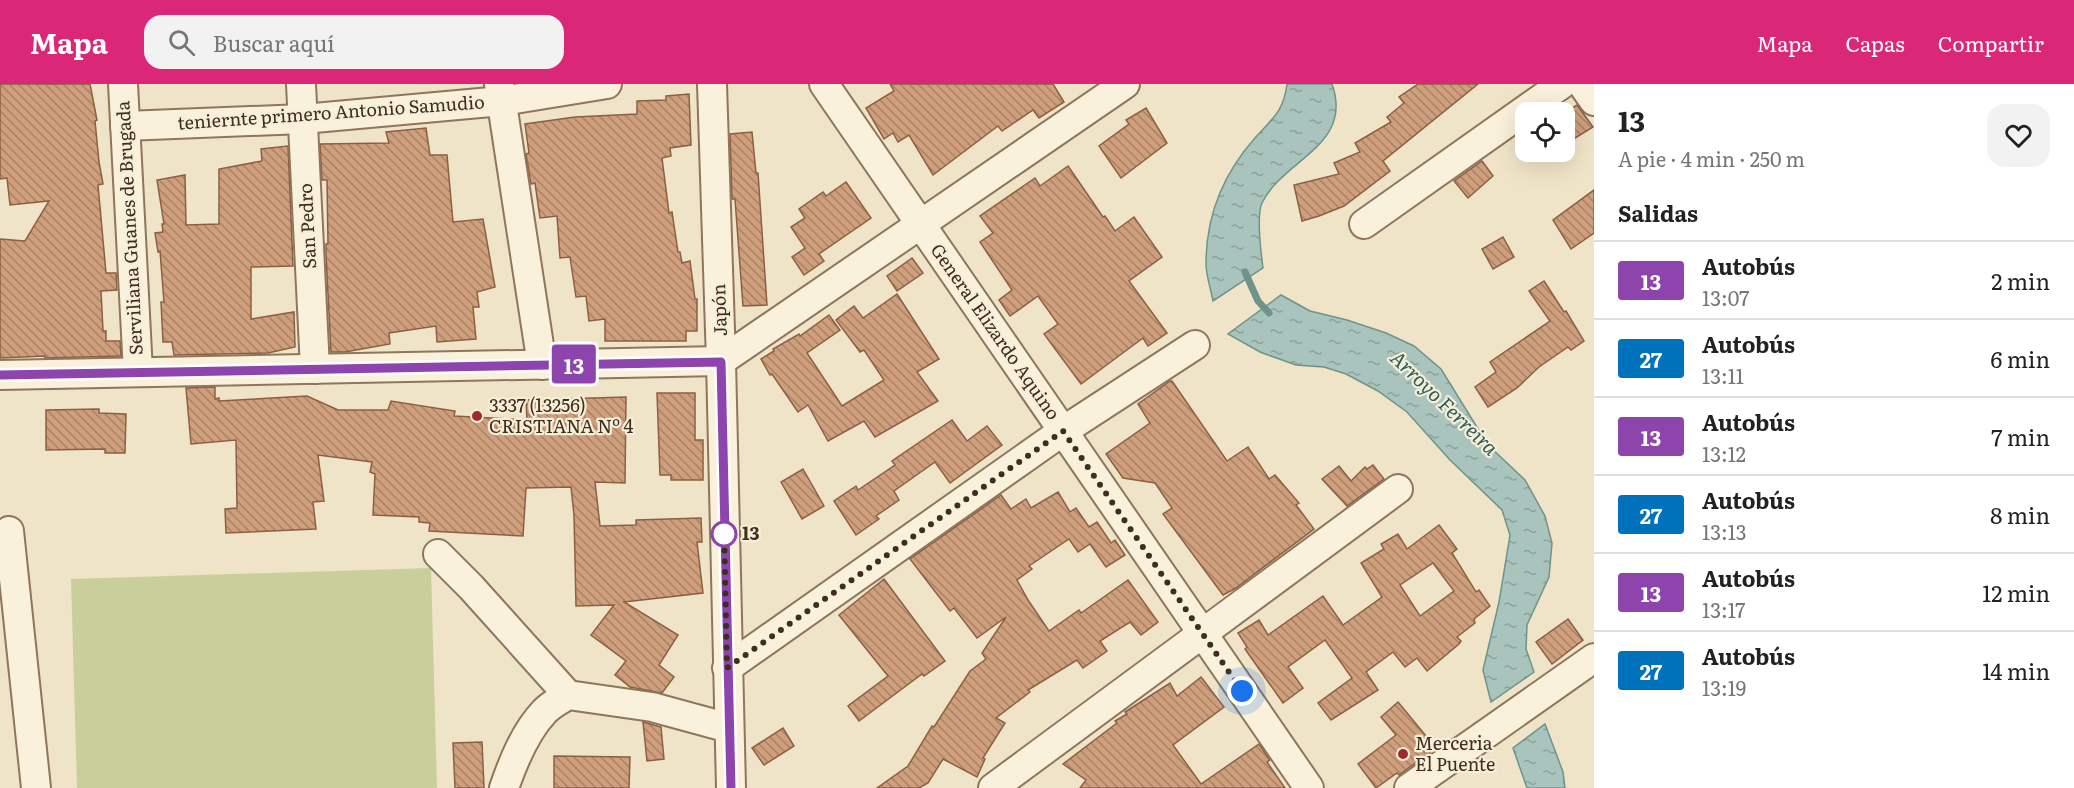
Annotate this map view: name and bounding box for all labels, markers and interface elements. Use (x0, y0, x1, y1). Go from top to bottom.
search box (144, 15, 564, 69)
text: Mapa (30, 21, 108, 63)
icon: search (165, 26, 198, 59)
text: Buscar aquí (213, 26, 335, 59)
text: Mapa (1756, 27, 1813, 58)
text: Capas (1846, 27, 1905, 58)
text: Compartir (1938, 27, 2044, 58)
street label: teniernte primero Antonio Samudio (176, 87, 485, 136)
text: 13 (1618, 99, 1645, 141)
street label: Serviliana Guanes de Brugada (108, 100, 149, 356)
map controls (1515, 102, 1575, 162)
button: locate (1515, 102, 1575, 162)
button: heart (1987, 104, 2050, 167)
text: A pie · 4 min · 250 m (1618, 143, 1805, 173)
street label: San Pedro (291, 183, 322, 270)
text: Salidas (1618, 196, 1698, 229)
street label: General Elizardo Aquino (925, 237, 1068, 425)
text: Autobús (1702, 249, 1795, 282)
text: 2 min (1991, 264, 2050, 297)
text: 13 (1641, 265, 1661, 296)
text: 13:07 (1702, 282, 1749, 312)
street label: Japón (704, 283, 733, 337)
text: Autobús (1702, 327, 1795, 360)
water label: Arroyo Ferreira (1385, 342, 1507, 461)
text: 6 min (1991, 342, 2050, 375)
text: 27 (1640, 343, 1662, 374)
line badge: 13 (547, 344, 601, 384)
text: 13 (564, 349, 584, 380)
text: 13:11 (1702, 360, 1744, 390)
place label: 3337 (13256) CRISTIANA Nº 4 (489, 391, 634, 439)
text: Autobús (1702, 405, 1795, 438)
marker: 3337 (13256) CRISTIANA Nº 4 (470, 409, 484, 423)
text: 7 min (1991, 420, 2050, 453)
text: 13 (1641, 421, 1661, 452)
text: 13:12 (1702, 438, 1746, 468)
text: Autobús (1702, 483, 1795, 516)
text: 8 min (1990, 498, 2050, 531)
text: 27 (1640, 499, 1662, 530)
text: 13:13 (1702, 516, 1747, 546)
place label: 13 (742, 519, 760, 546)
marker: 13 (711, 521, 737, 547)
text: Autobús (1702, 561, 1795, 594)
text: 12 min (1982, 576, 2050, 609)
text: 13 (1641, 577, 1661, 608)
text: 13:17 (1702, 594, 1745, 624)
text: Autobús (1702, 639, 1795, 672)
text: 14 min (1982, 654, 2050, 687)
text: 27 (1640, 655, 1662, 686)
text: 13:19 (1702, 672, 1746, 702)
your location (1227, 676, 1257, 706)
place label: Merceria El Puente (1415, 729, 1495, 777)
marker: Merceria El Puente (1396, 747, 1410, 761)

